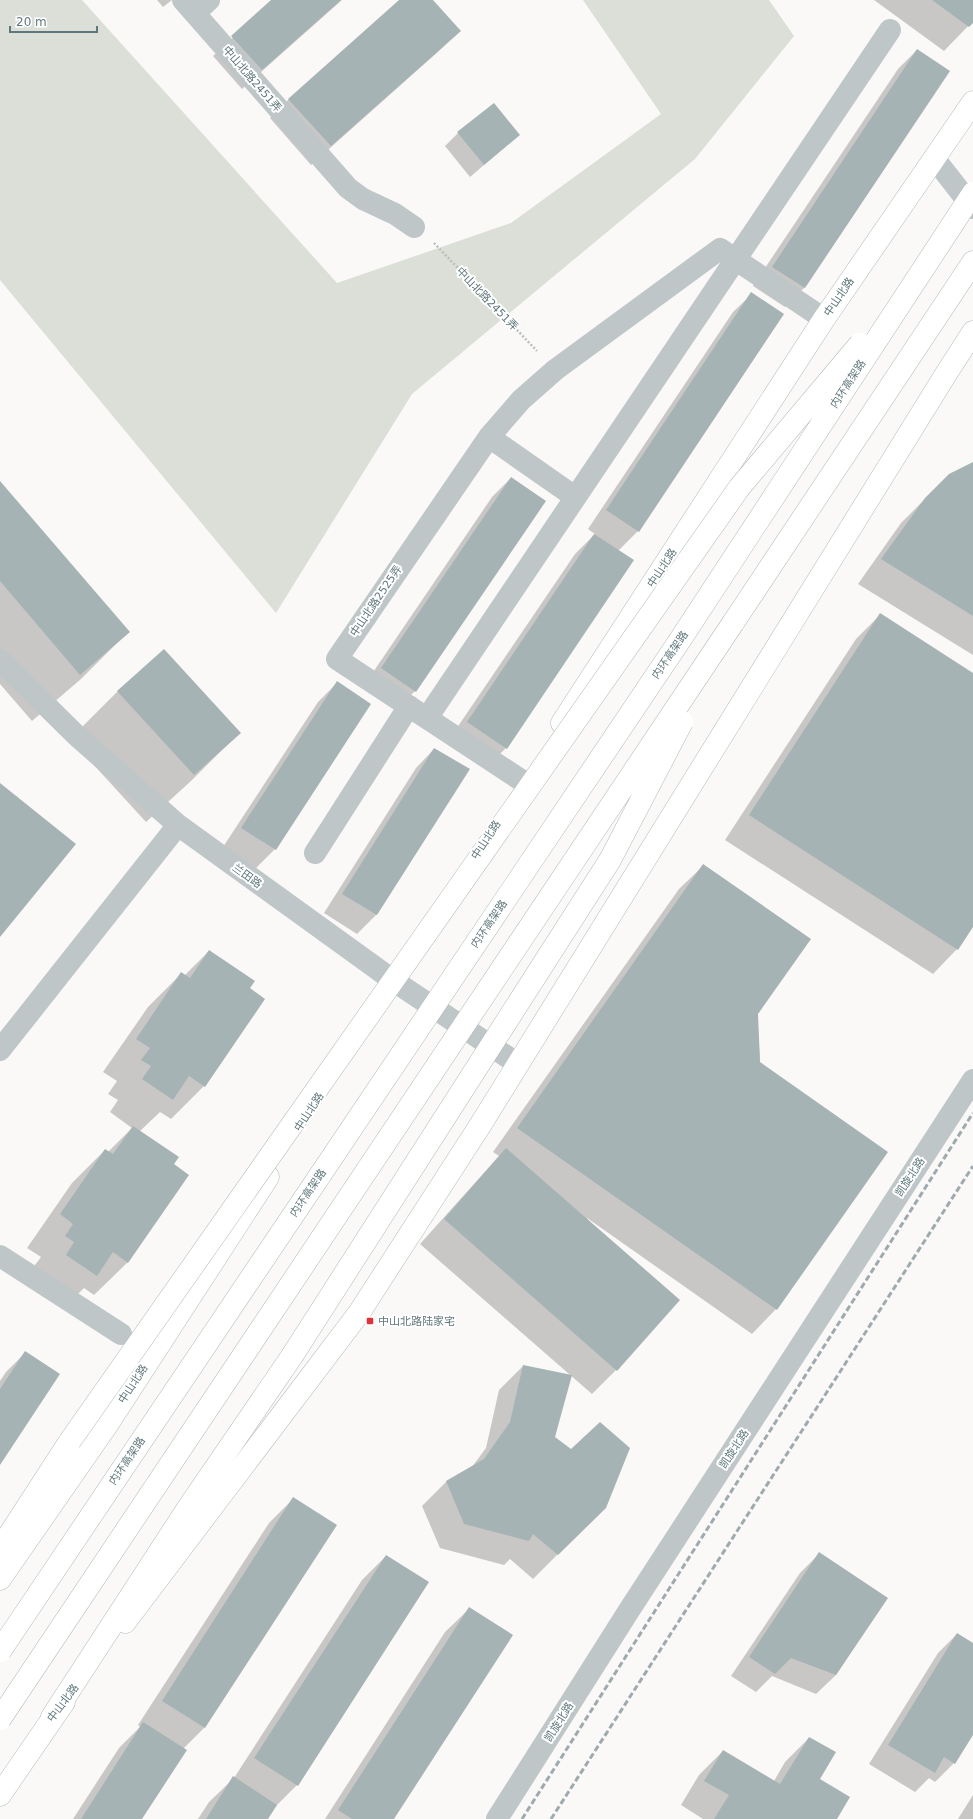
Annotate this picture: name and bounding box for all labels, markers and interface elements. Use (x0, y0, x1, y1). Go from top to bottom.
scale bar (10, 8, 97, 34)
text: 20 m (16, 15, 47, 29)
street label: 中山北路2451弄 (220, 43, 284, 115)
street label: 中山北路2451弄 (453, 265, 521, 333)
street label: 中山北路 (821, 275, 857, 319)
street label: 内环高架路 (828, 357, 868, 411)
street label: 中山北路 (645, 546, 679, 590)
street label: 中山北路2525弄 (347, 563, 405, 639)
street label: 内环高架路 (649, 629, 691, 681)
street label: 中山北路 (469, 818, 503, 862)
street label: 兰田路 (230, 861, 264, 891)
street label: 内环高架路 (468, 898, 510, 950)
street label: 中山北路 (292, 1090, 326, 1134)
street label: 凯旋北路 (893, 1155, 927, 1199)
street label: 内环高架路 (287, 1167, 329, 1219)
place label: 中山北路陆家宅 (378, 1315, 455, 1328)
marker: 中山北路陆家宅 (365, 1316, 375, 1326)
street label: 中山北路 (116, 1362, 150, 1406)
street label: 凯旋北路 (717, 1427, 751, 1471)
street label: 内环高架路 (106, 1435, 148, 1487)
street label: 中山北路 (45, 1682, 81, 1724)
street label: 凯旋北路 (542, 1700, 576, 1744)

